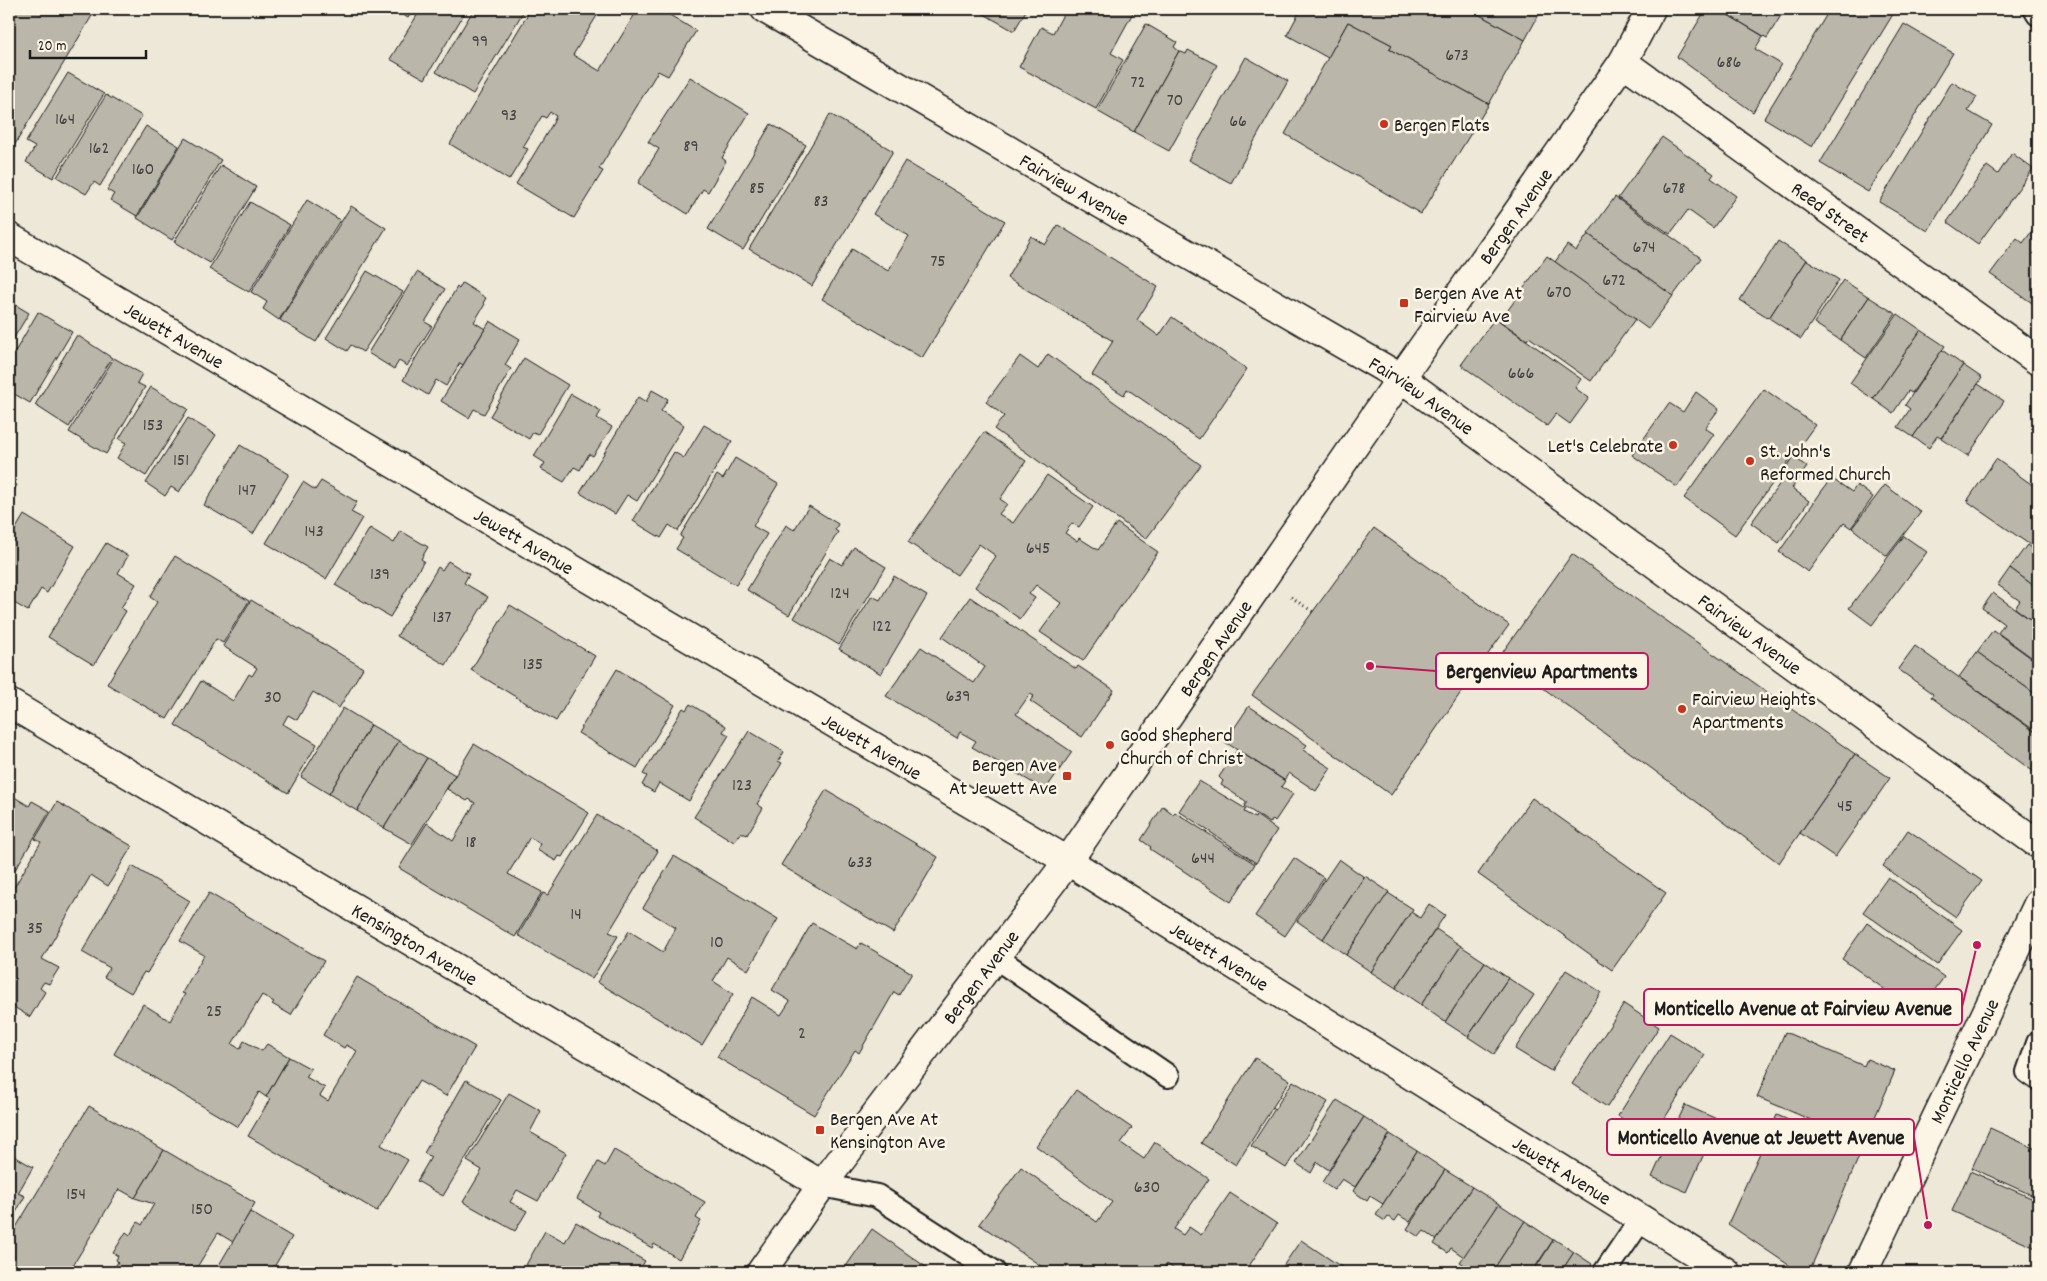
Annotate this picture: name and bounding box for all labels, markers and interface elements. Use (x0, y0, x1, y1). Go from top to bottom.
scale bar (30, 28, 146, 60)
house number: 99 (472, 30, 488, 55)
text: 20 m (38, 36, 66, 58)
house number: 673 (1445, 44, 1469, 69)
house number: 686 (1717, 51, 1741, 76)
house number: 72 (1131, 71, 1145, 96)
house number: 70 (1167, 89, 1183, 114)
house number: 93 (501, 104, 517, 129)
house number: 164 (55, 108, 75, 133)
house number: 66 (1229, 110, 1247, 135)
place label: Bergen Flats (1394, 113, 1490, 141)
marker: Bergen Flats (1378, 118, 1390, 130)
house number: 89 (683, 135, 699, 160)
house number: 162 (89, 137, 109, 162)
street label: Fairview Avenue (1013, 148, 1133, 234)
house number: 160 (132, 158, 154, 183)
street label: Bergen Avenue (1474, 164, 1561, 271)
street label: Reed Street (1784, 176, 1874, 252)
house number: 85 (749, 177, 765, 202)
house number: 678 (1663, 177, 1685, 202)
house number: 83 (813, 190, 829, 215)
house number: 674 (1632, 236, 1656, 261)
house number: 75 (930, 250, 946, 275)
house number: 672 (1602, 269, 1626, 294)
place label: Bergen Ave At Fairview Ave (1414, 281, 1522, 332)
house number: 670 (1546, 281, 1572, 306)
street label: Jewett Avenue (118, 297, 228, 378)
marker: Bergen Ave At Fairview Ave (1398, 297, 1410, 309)
street label: Fairview Avenue (1363, 351, 1479, 444)
house number: 666 (1508, 362, 1534, 387)
house number: 153 (143, 414, 163, 439)
place label: Let's Celebrate (1548, 434, 1663, 462)
marker: Let's Celebrate (1667, 439, 1679, 451)
place label: St. John's Reformed Church (1760, 439, 1891, 490)
house number: 151 (173, 449, 189, 474)
marker: St. John's Reformed Church (1744, 455, 1756, 467)
house number: 147 (238, 479, 256, 504)
street label: Jewett Avenue (467, 503, 578, 584)
house number: 143 (304, 520, 324, 545)
house number: 645 (1026, 537, 1050, 562)
house number: 139 (370, 563, 390, 588)
house number: 124 (830, 582, 850, 607)
street label: Fairview Avenue (1691, 588, 1806, 683)
street label: Bergen Avenue (1174, 595, 1261, 704)
house number: 137 (433, 606, 452, 631)
house number: 122 (872, 615, 892, 640)
house number: 135 (523, 653, 543, 678)
callout: Bergenview Apartments (1436, 653, 1648, 689)
text: Bergenview Apartments (1446, 659, 1638, 689)
house number: 639 (945, 685, 971, 710)
house number: 30 (264, 686, 282, 711)
place label: Fairview Heights Apartments (1692, 687, 1816, 738)
marker: Fairview Heights Apartments (1676, 703, 1688, 715)
street label: Jewett Avenue (815, 708, 926, 789)
place label: Good Shepherd Church of Christ (1120, 723, 1243, 774)
marker: Good Shepherd Church of Christ (1104, 739, 1116, 751)
place label: Bergen Ave At Jewett Ave (949, 753, 1057, 804)
marker: Bergen Ave At Jewett Ave (1061, 770, 1073, 782)
house number: 123 (732, 774, 752, 799)
house number: 45 (1837, 795, 1853, 820)
house number: 18 (465, 831, 477, 856)
house number: 644 (1191, 847, 1215, 872)
house number: 633 (848, 851, 872, 876)
street label: Kensington Avenue (345, 898, 482, 995)
house number: 14 (570, 903, 582, 928)
house number: 35 (27, 917, 43, 942)
street label: Jewett Avenue (1163, 917, 1273, 1000)
street label: Bergen Avenue (938, 925, 1028, 1031)
house number: 10 (710, 931, 724, 956)
callout: Monticello Avenue at Fairview Avenue (1644, 989, 1962, 1025)
street label: Monticello Avenue (1924, 995, 2008, 1129)
text: Monticello Avenue at Fairview Avenue (1654, 996, 1952, 1026)
house number: 25 (206, 1000, 222, 1025)
house number: 2 (798, 1022, 806, 1047)
place label: Bergen Ave At Kensington Ave (830, 1107, 946, 1158)
callout: Monticello Avenue at Jewett Avenue (1607, 1119, 1914, 1155)
marker: Bergen Ave At Kensington Ave (814, 1124, 826, 1136)
text: Monticello Avenue at Jewett Avenue (1618, 1125, 1904, 1155)
street label: Jewett Avenue (1506, 1131, 1616, 1214)
house number: 630 (1134, 1176, 1160, 1201)
house number: 154 (66, 1183, 86, 1208)
house number: 150 (191, 1198, 213, 1223)

